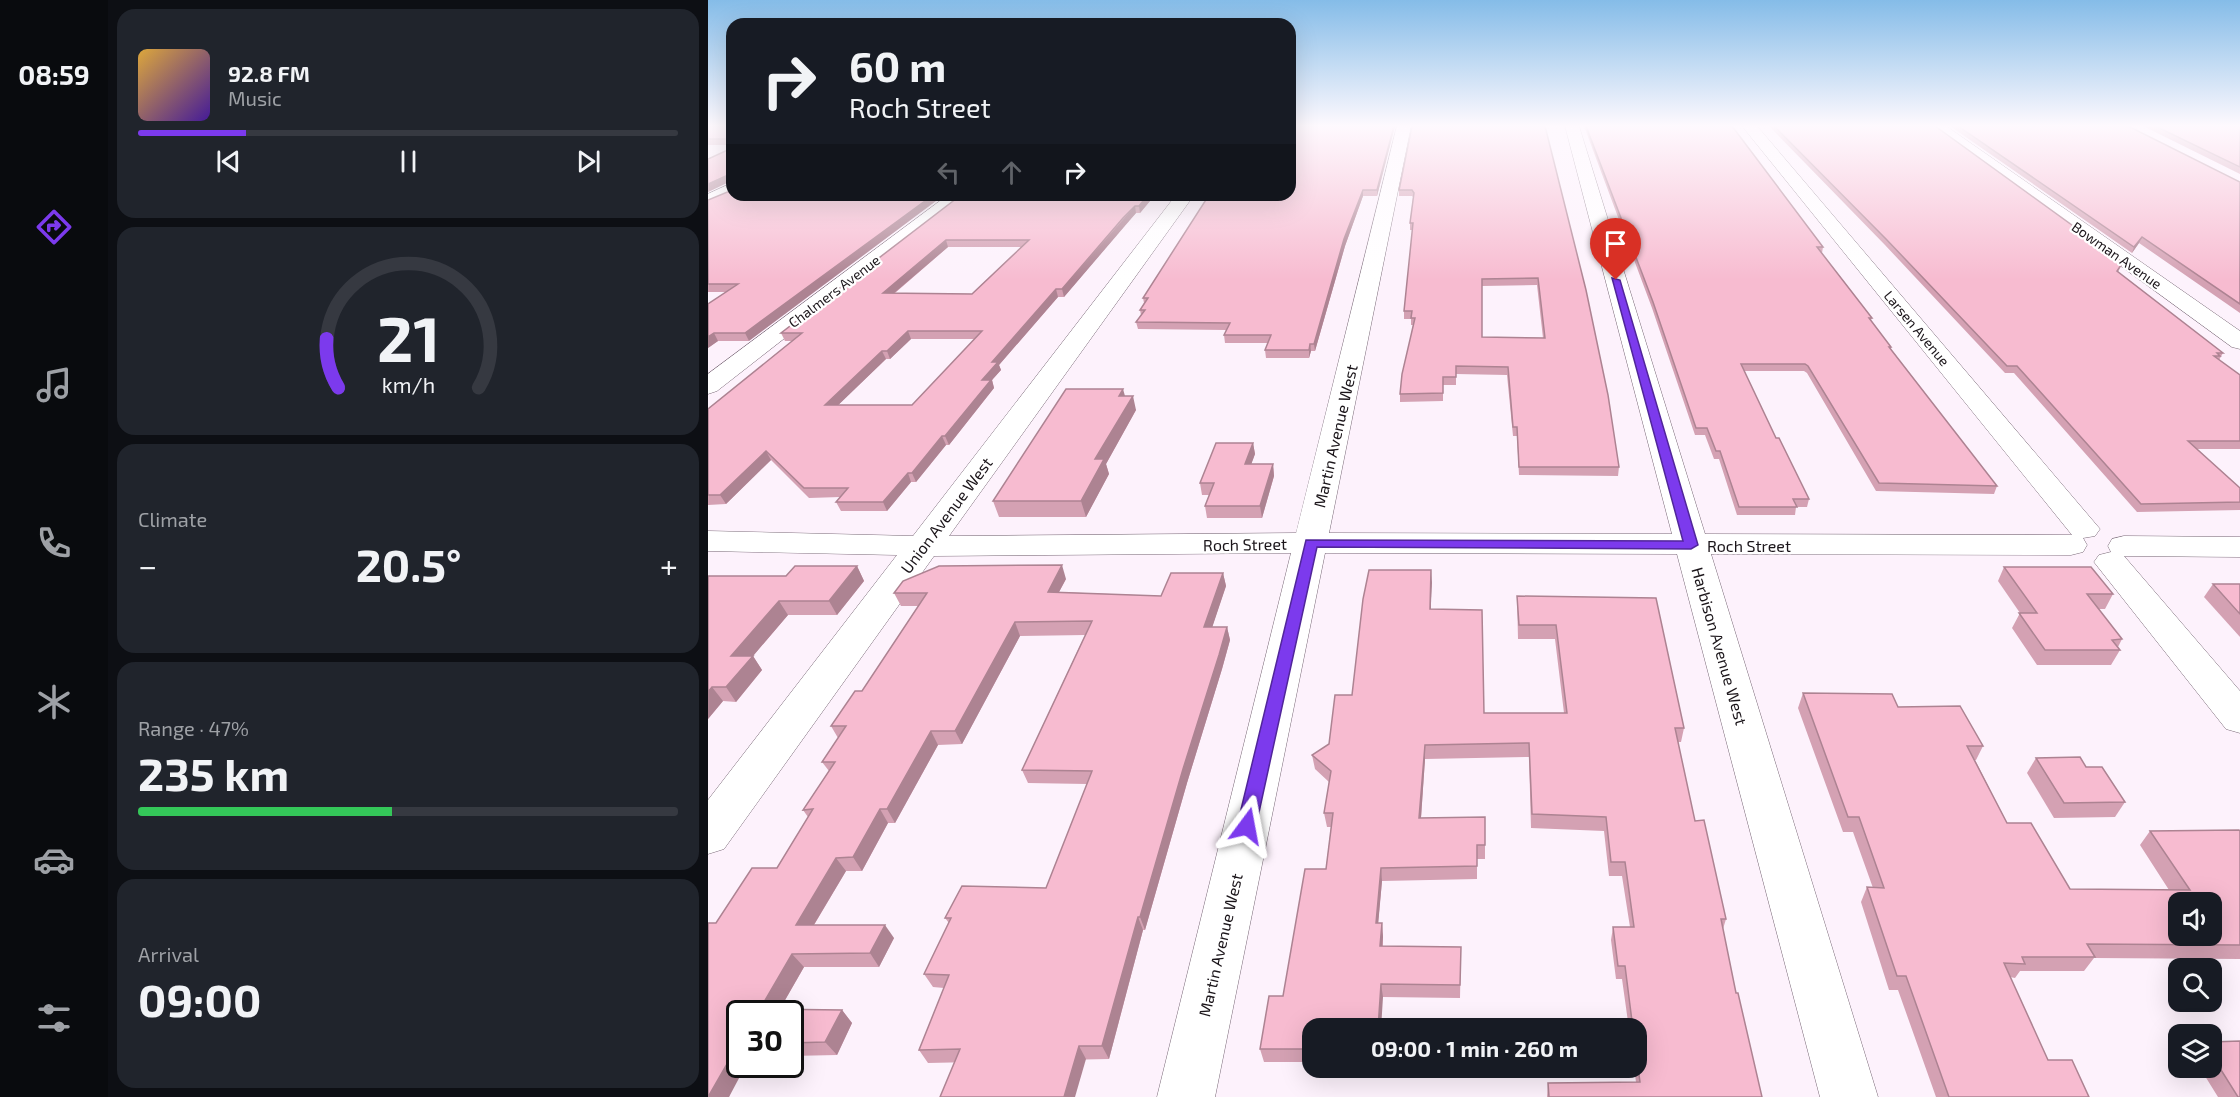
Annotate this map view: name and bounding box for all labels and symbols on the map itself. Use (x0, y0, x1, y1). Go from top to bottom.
pin (1590, 218, 1641, 280)
street label: Bowman Avenue (2069, 218, 2165, 292)
street label: Chalmers Avenue (785, 251, 883, 331)
street label: Larsen Avenue (1881, 287, 1953, 369)
street label: Martin Avenue West (1309, 363, 1361, 509)
street label: Union Avenue West (896, 453, 996, 577)
street label: Roch Street (1203, 534, 1287, 554)
street label: Roch Street (1707, 536, 1791, 555)
street label: Harbison Avenue West (1688, 565, 1752, 727)
position arrow (1215, 794, 1279, 858)
street label: Martin Avenue West (1194, 872, 1246, 1018)
speed limit sign: 30 (726, 1000, 804, 1078)

